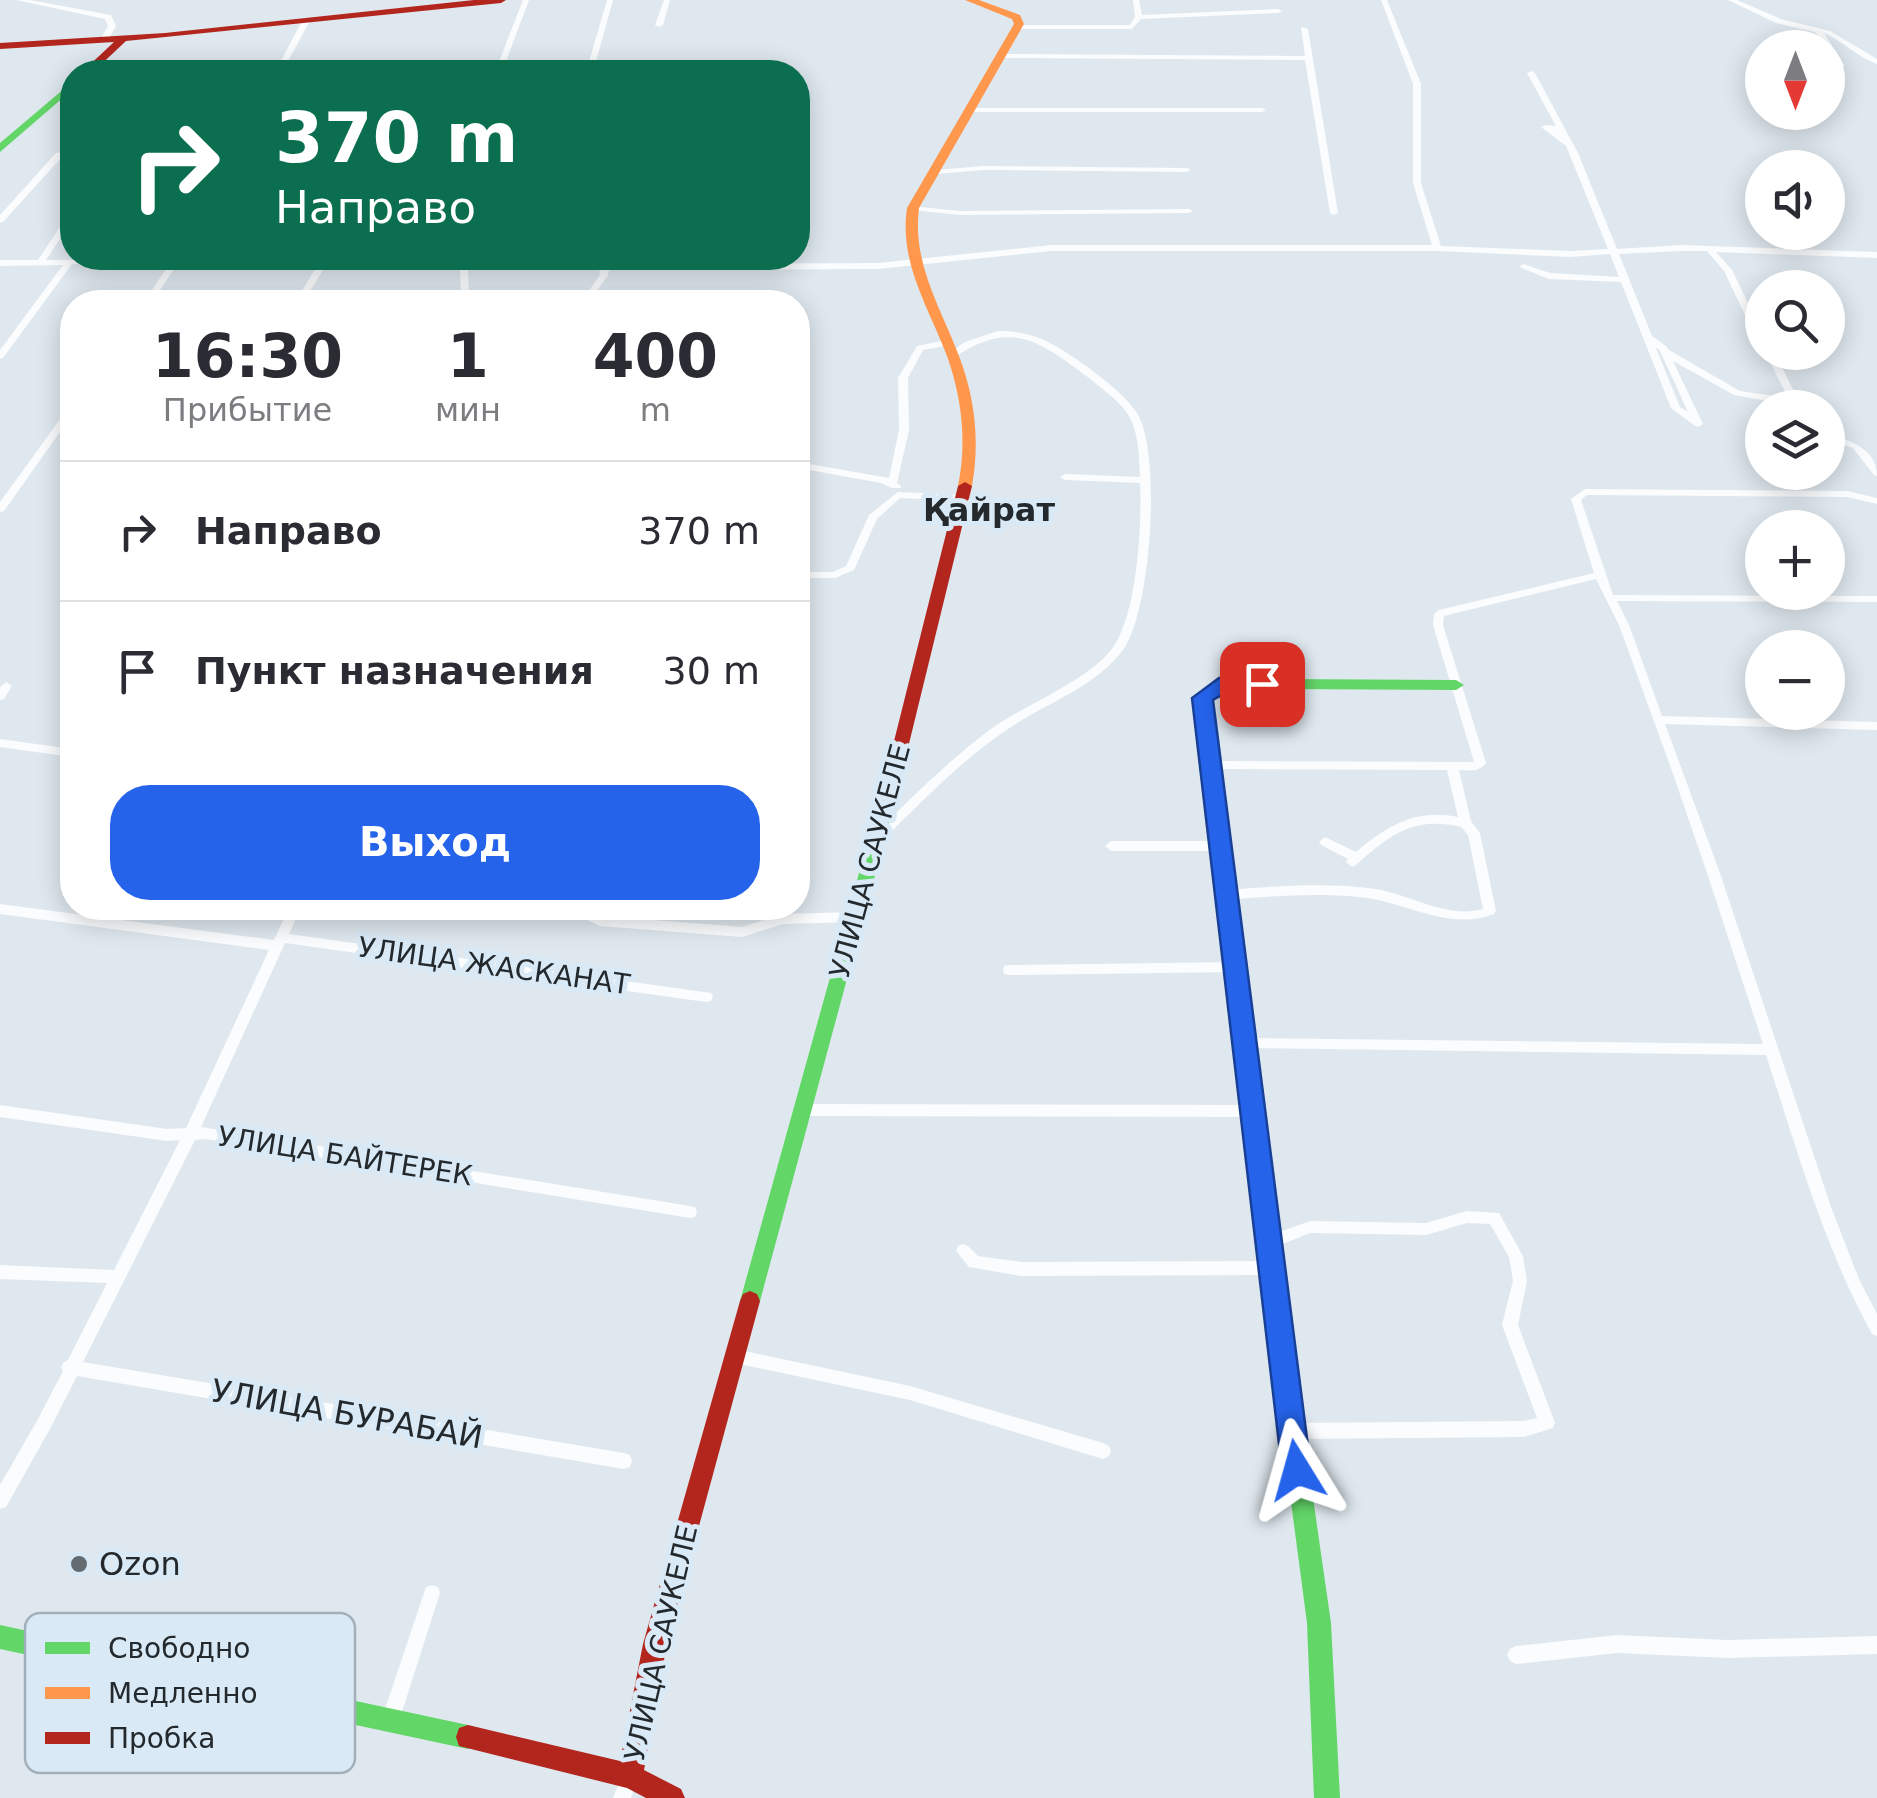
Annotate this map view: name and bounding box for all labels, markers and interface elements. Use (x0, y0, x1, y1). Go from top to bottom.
north arrow (1745, 30, 1845, 130)
map controls (1745, 30, 1845, 730)
text: 370 m (275, 97, 518, 179)
icon: right (110, 100, 240, 230)
button: sound (1745, 150, 1845, 250)
text: Направо (275, 181, 476, 234)
button: search (1745, 270, 1845, 370)
text: 16:30 (152, 321, 343, 391)
text: 1 (447, 321, 489, 391)
text: 400 (593, 321, 718, 391)
button: layers (1745, 390, 1845, 490)
text: Прибытие (163, 391, 332, 429)
text: мин (435, 391, 501, 429)
text: m (640, 391, 671, 429)
district label: Қайрат (923, 491, 1055, 529)
icon: right (110, 504, 165, 559)
text: Направо (195, 509, 382, 553)
text: 370 m (638, 509, 760, 553)
button: + (1745, 510, 1845, 610)
button: − (1745, 630, 1845, 730)
pin (1220, 642, 1305, 727)
icon: arrive (110, 644, 165, 699)
text: Пункт назначения (195, 649, 594, 693)
text: 30 m (663, 649, 760, 693)
icon: arrive (1235, 657, 1290, 712)
street label: УЛИЦА САУКЕЛЕ (823, 740, 917, 982)
button: Выход (110, 785, 760, 900)
street label: УЛИЦА ЖАСКАНАТ (356, 931, 633, 1002)
street label: УЛИЦА БАЙТЕРЕК (215, 1119, 475, 1192)
street label: УЛИЦА БУРАБАЙ (208, 1371, 486, 1457)
position arrow (1245, 1418, 1349, 1522)
street label: УЛИЦА САУКЕЛЕ (618, 1522, 704, 1764)
place label: Ozon (99, 1545, 181, 1583)
marker: Ozon (68, 1553, 90, 1575)
legend (25, 1613, 355, 1773)
text: Свободно (108, 1632, 250, 1665)
text: Медленно (108, 1677, 258, 1710)
text: Пробка (108, 1722, 215, 1755)

